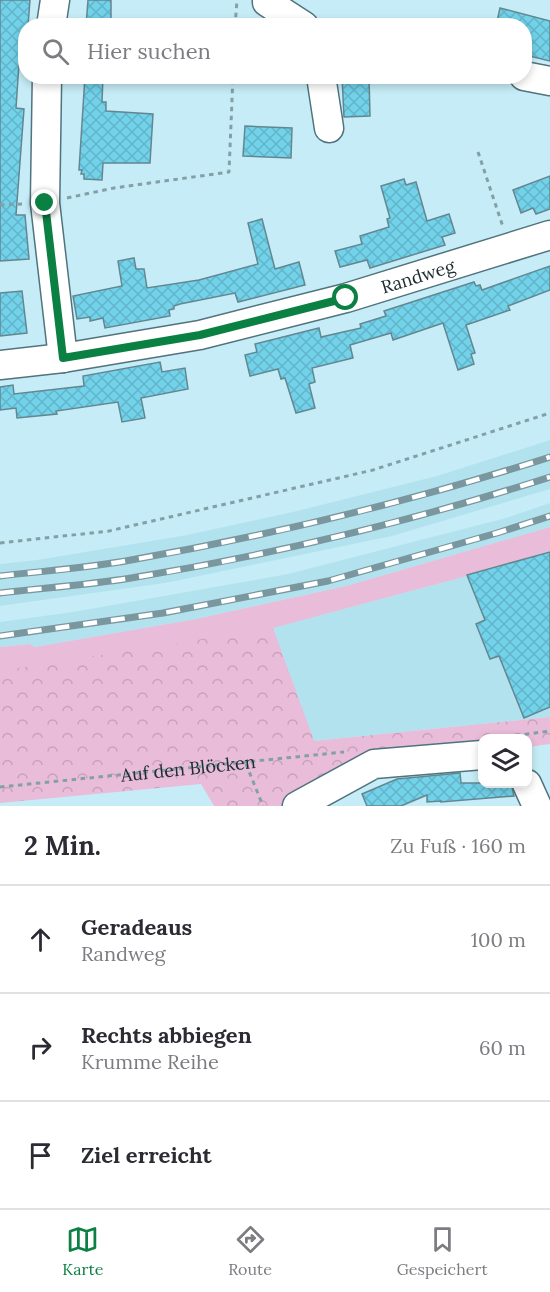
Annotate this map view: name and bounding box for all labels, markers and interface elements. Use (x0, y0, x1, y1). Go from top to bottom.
search box (18, 18, 532, 84)
icon: search (39, 35, 72, 68)
text: Hier suchen (87, 37, 211, 65)
route end (31, 189, 57, 215)
street label: Randweg (378, 253, 459, 298)
route start (332, 284, 358, 310)
map controls (478, 734, 532, 788)
button: layers (478, 734, 532, 788)
street label: Auf den Blöcken (119, 750, 257, 786)
text: 2 Min. (24, 829, 101, 862)
text: Zu Fuß · 160 m (390, 833, 526, 858)
text: Geradeaus (81, 913, 192, 941)
icon: ahead (24, 923, 57, 956)
text: 100 m (471, 927, 526, 952)
text: Randweg (81, 941, 166, 966)
text: Rechts abbiegen (81, 1021, 252, 1049)
icon: right (24, 1031, 57, 1064)
text: 60 m (479, 1035, 526, 1060)
text: Krumme Reihe (81, 1049, 219, 1074)
icon: arrive (24, 1139, 57, 1172)
text: Ziel erreicht (81, 1141, 212, 1169)
tab: Karte (62, 1223, 103, 1279)
tab: Route (228, 1223, 272, 1279)
tab: Gespeichert (397, 1223, 488, 1279)

